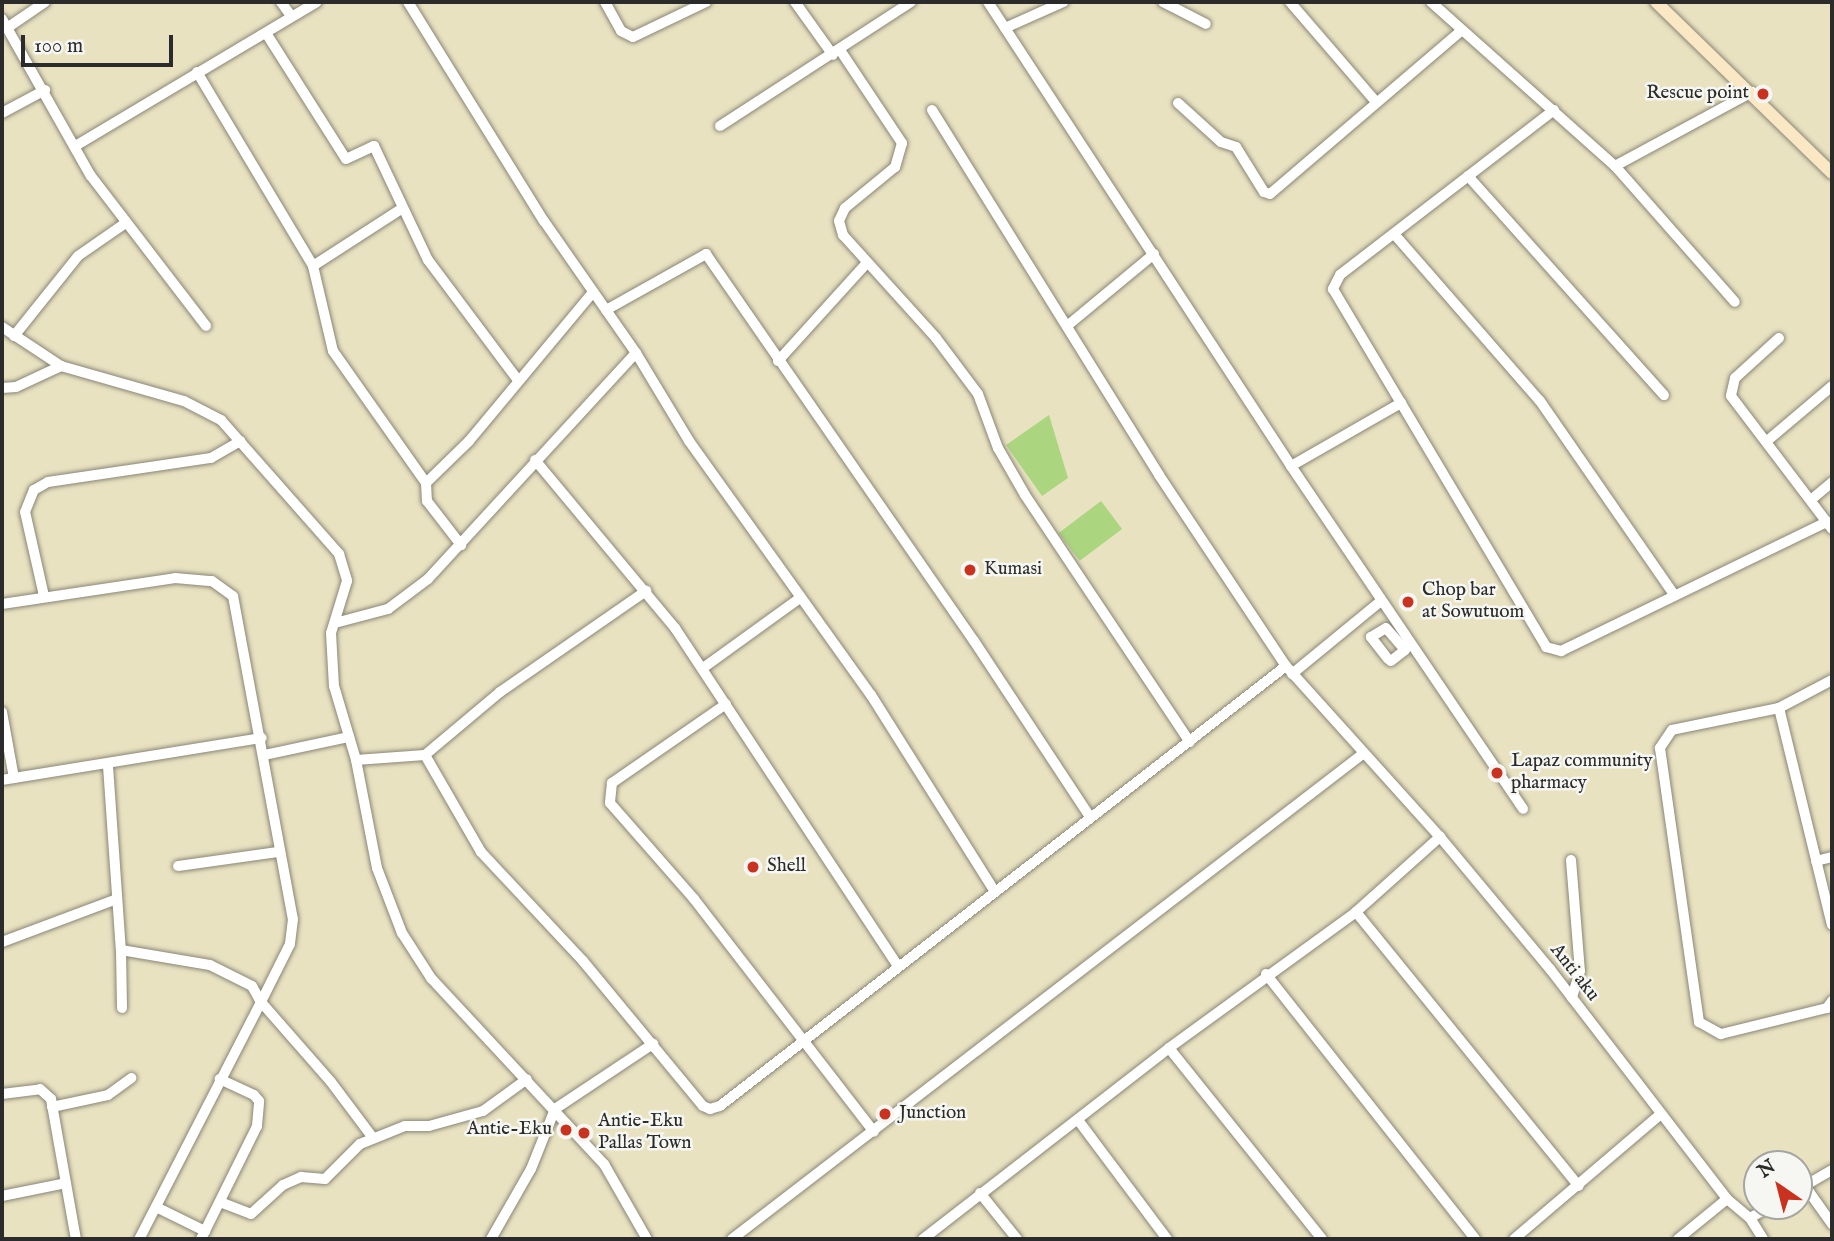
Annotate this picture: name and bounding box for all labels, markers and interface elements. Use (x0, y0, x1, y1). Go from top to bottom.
scale bar (24, 21, 177, 65)
text: 100 m (34, 33, 83, 60)
place label: Rescue point (1646, 83, 1749, 105)
marker: Rescue point (1755, 86, 1771, 102)
place label: Kumasi (984, 559, 1042, 581)
marker: Kumasi (962, 562, 978, 578)
place label: Chop bar at Sowutuom (1422, 580, 1524, 624)
marker: Chop bar at Sowutuom (1400, 594, 1416, 610)
place label: Lapaz community pharmacy (1511, 751, 1653, 795)
marker: Lapaz community pharmacy (1489, 765, 1505, 781)
place label: Shell (767, 856, 806, 878)
marker: Shell (745, 859, 761, 875)
street label: Anti aku (1544, 940, 1604, 1006)
place label: Junction (899, 1103, 966, 1125)
marker: Junction (877, 1106, 893, 1122)
place label: Antie-Eku Pallas Town (598, 1111, 691, 1155)
place label: Antie-Eku (467, 1119, 552, 1141)
marker: Antie-Eku (558, 1122, 574, 1138)
marker: Antie-Eku Pallas Town (576, 1125, 592, 1141)
north arrow (1743, 1150, 1813, 1220)
text: N (1753, 1155, 1781, 1184)

